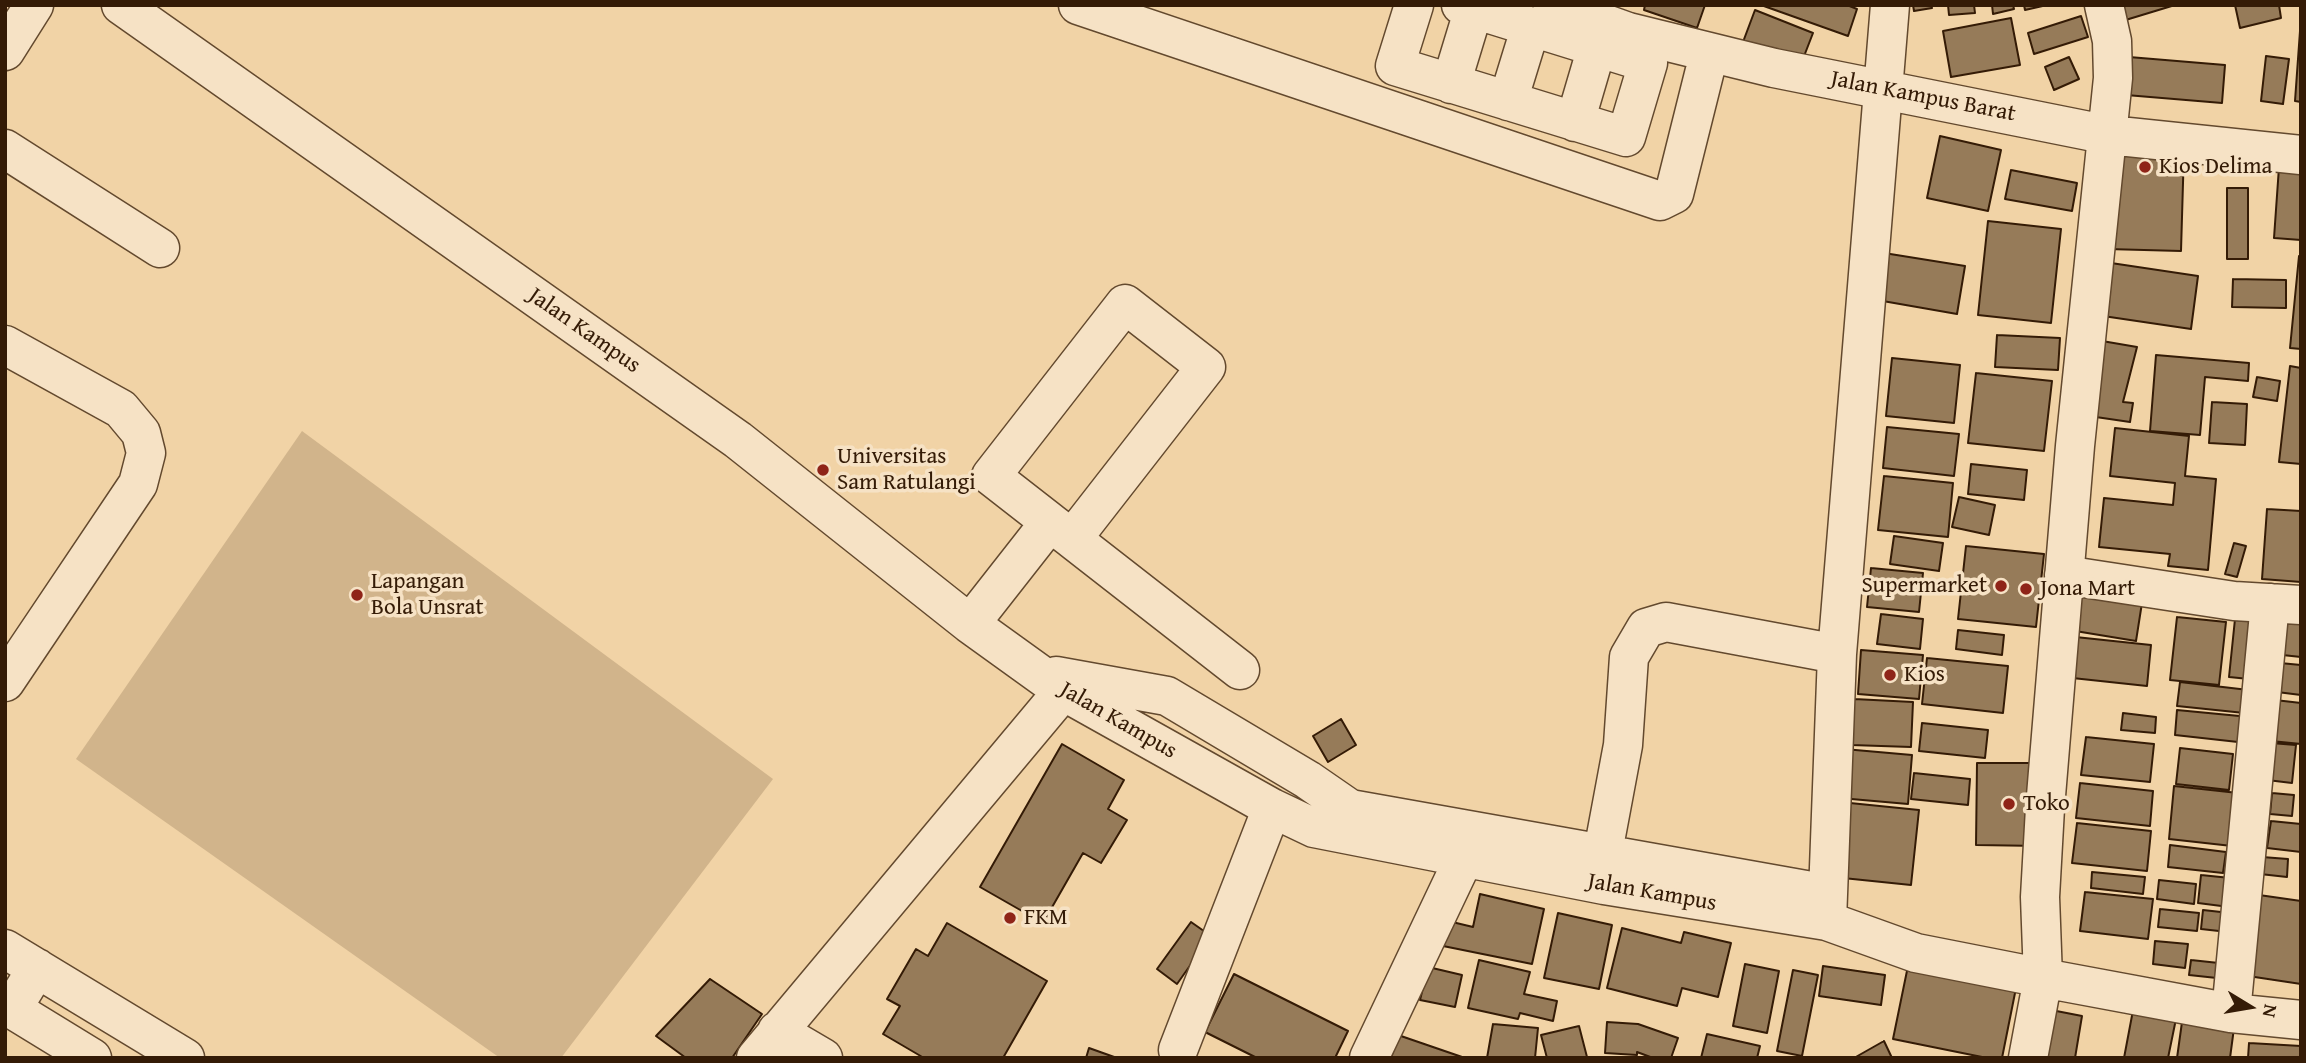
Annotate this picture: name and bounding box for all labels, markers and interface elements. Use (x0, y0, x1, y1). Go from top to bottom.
street label: Jalan Kampus Barat (1828, 66, 2018, 128)
place label: Kios Delima (2159, 153, 2272, 181)
marker: Kios Delima (2137, 159, 2153, 175)
street label: Jalan Kampus (523, 282, 645, 380)
place label: Universitas Sam Ratulangi (837, 443, 976, 497)
marker: Universitas Sam Ratulangi (815, 462, 831, 478)
place label: Lapangan Bola Unsrat (371, 568, 484, 622)
place label: Supermarket (1861, 572, 1987, 600)
place label: Jona Mart (2040, 575, 2135, 603)
marker: Supermarket (1993, 578, 2009, 594)
marker: Jona Mart (2018, 581, 2034, 597)
marker: Lapangan Bola Unsrat (349, 587, 365, 603)
place label: Kios (1904, 661, 1945, 689)
marker: Kios (1882, 667, 1898, 683)
street label: Jalan Kampus (1055, 676, 1181, 766)
place label: Toko (2023, 790, 2070, 818)
marker: Toko (2001, 796, 2017, 812)
street label: Jalan Kampus (1585, 868, 1719, 918)
place label: FKM (1024, 904, 1068, 932)
marker: FKM (1002, 910, 1018, 926)
north arrow (2215, 972, 2285, 1042)
text: N (2256, 1002, 2286, 1020)

